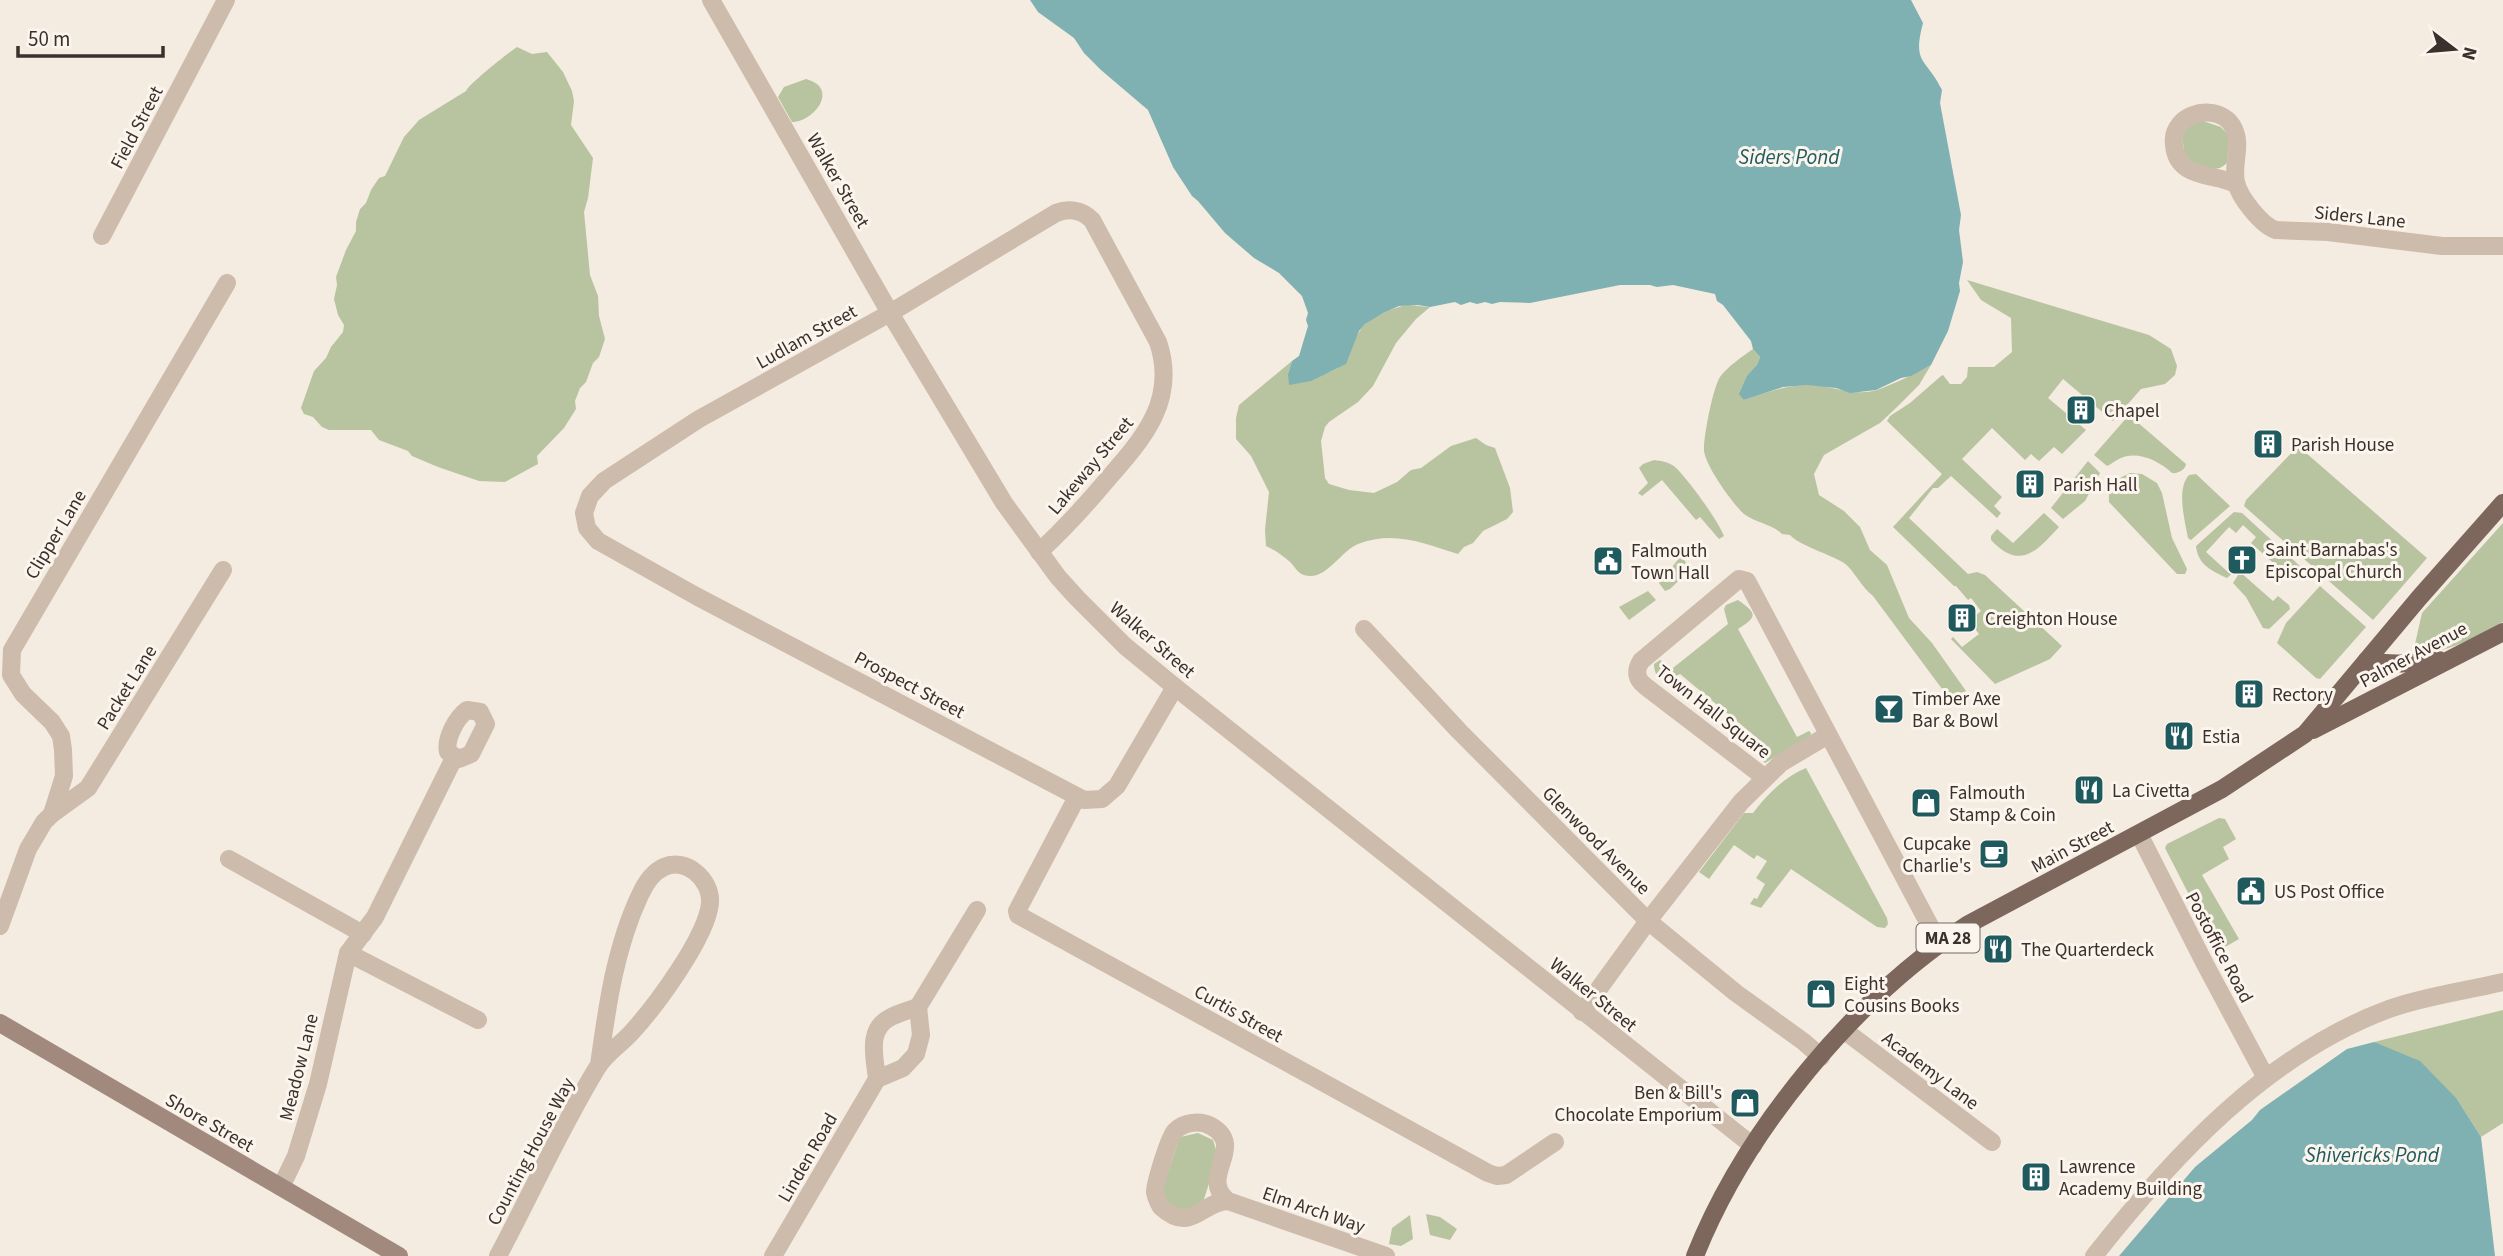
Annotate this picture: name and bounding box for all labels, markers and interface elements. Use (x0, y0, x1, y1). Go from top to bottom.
scale bar (18, 14, 163, 58)
north arrow (2419, 14, 2489, 84)
text: 50 m (28, 24, 70, 54)
text: N (2454, 43, 2484, 63)
street label: Field Street (104, 81, 171, 174)
street label: Walker Street (800, 128, 876, 234)
water label: Siders Pond (1739, 142, 1840, 172)
street label: Siders Lane (2313, 199, 2407, 236)
street label: Ludlam Street (751, 298, 863, 376)
building icon: Chapel (2064, 393, 2098, 427)
place label: Chapel (2104, 398, 2160, 425)
street label: Lakeway Street (1042, 411, 1141, 521)
building icon: Parish House (2251, 427, 2285, 461)
place label: Parish House (2291, 432, 2394, 459)
building icon: Parish Hall (2013, 467, 2047, 501)
place label: Parish Hall (2053, 472, 2138, 499)
street label: Clipper Lane (19, 485, 94, 585)
place label: Saint Barnabas's Episcopal Church (2265, 537, 2402, 586)
place label: Falmouth Town Hall (1631, 538, 1710, 587)
church icon: Saint Barnabas's Episcopal Church (2225, 543, 2259, 577)
public building icon: Falmouth Town Hall (1591, 544, 1625, 578)
street label: Walker Street (1103, 595, 1201, 685)
building icon: Creighton House (1945, 601, 1979, 635)
place label: Creighton House (1985, 606, 2117, 633)
street label: Palmer Avenue (2355, 616, 2472, 695)
street label: Packet Lane (91, 640, 164, 735)
street label: Prospect Street (849, 645, 970, 726)
street label: Town Hall Square (1650, 659, 1776, 766)
building icon: Rectory (2232, 677, 2266, 711)
place label: Rectory (2272, 682, 2333, 709)
place label: Timber Axe Bar & Bowl (1912, 686, 2001, 735)
bar icon: Timber Axe Bar & Bowl (1872, 692, 1906, 726)
restaurant icon: Estia (2162, 719, 2196, 753)
place label: Estia (2202, 724, 2240, 751)
restaurant icon: La Civetta (2072, 773, 2106, 807)
place label: La Civetta (2112, 778, 2190, 805)
place label: Falmouth Stamp & Coin (1949, 780, 2056, 829)
street label: Glenwood Avenue (1536, 781, 1656, 901)
shop icon: Falmouth Stamp & Coin (1909, 786, 1943, 820)
street label: Main Street (2027, 814, 2119, 880)
place label: Cupcake Charlie's (1902, 831, 1971, 880)
cafe icon: Cupcake Charlie's (1977, 837, 2011, 871)
public building icon: US Post Office (2234, 874, 2268, 908)
place label: US Post Office (2274, 879, 2384, 906)
street label: Postoffice Road (2178, 887, 2259, 1008)
road number: MA 28 (1916, 923, 1980, 953)
restaurant icon: The Quarterdeck (1981, 932, 2015, 966)
place label: The Quarterdeck (2021, 937, 2154, 964)
street label: Walker Street (1544, 951, 1643, 1039)
place label: Eight Cousins Books (1844, 971, 1959, 1020)
shop icon: Eight Cousins Books (1804, 977, 1838, 1011)
street label: Curtis Street (1189, 979, 1288, 1050)
street label: Meadow Lane (273, 1011, 326, 1124)
street label: Academy Lane (1876, 1026, 1984, 1117)
street label: Counting House Way (481, 1073, 582, 1230)
place label: Ben & Bill's Chocolate Emporium (1554, 1080, 1722, 1129)
shop icon: Ben & Bill's Chocolate Emporium (1728, 1086, 1762, 1120)
street label: Shore Street (160, 1087, 259, 1160)
street label: Linden Road (772, 1108, 845, 1207)
water label: Shivericks Pond (2305, 1140, 2440, 1170)
place label: Lawrence Academy Building (2059, 1154, 2202, 1203)
building icon: Lawrence Academy Building (2019, 1160, 2053, 1194)
street label: Elm Arch Way (1259, 1180, 1369, 1241)

